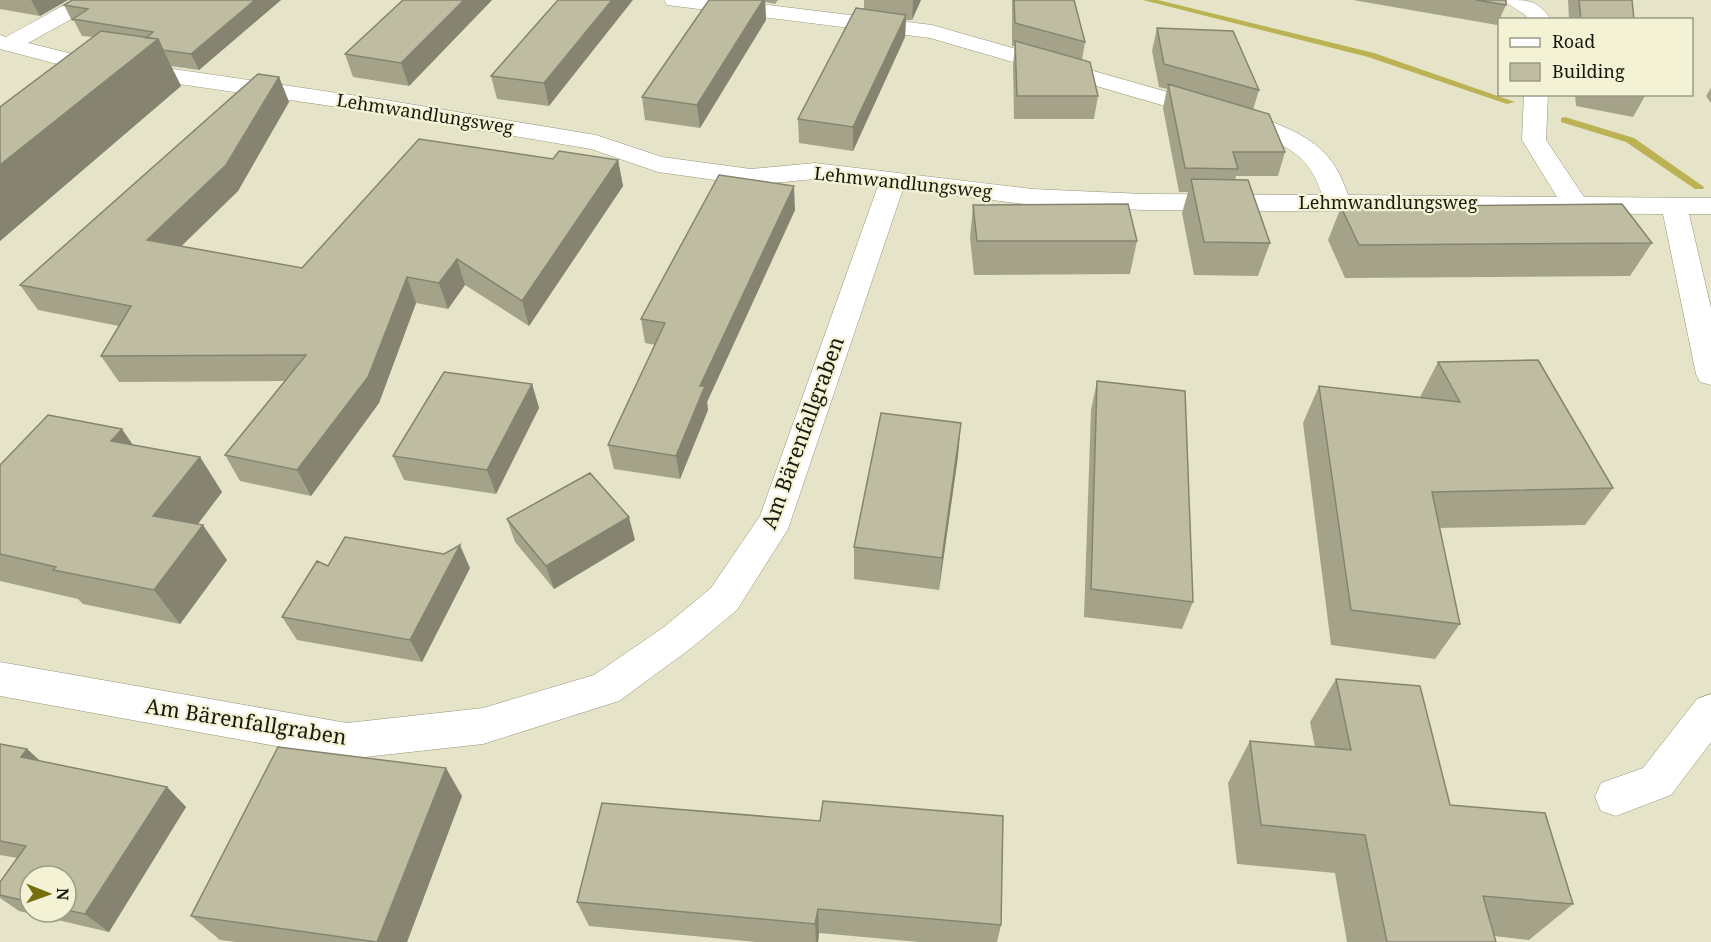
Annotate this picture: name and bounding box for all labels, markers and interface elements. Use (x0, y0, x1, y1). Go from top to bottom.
legend (1498, 18, 1693, 96)
text: Road (1552, 29, 1595, 53)
text: Building (1552, 59, 1625, 83)
street label: Lehmwandlungsweg (335, 87, 516, 139)
street label: Lehmwandlungsweg (813, 161, 994, 203)
street label: Lehmwandlungsweg (1299, 190, 1478, 214)
street label: Am Bärenfallgraben (754, 332, 850, 533)
street label: Am Bärenfallgraben (144, 691, 349, 751)
north arrow (18, 864, 78, 924)
text: N (52, 888, 74, 901)

